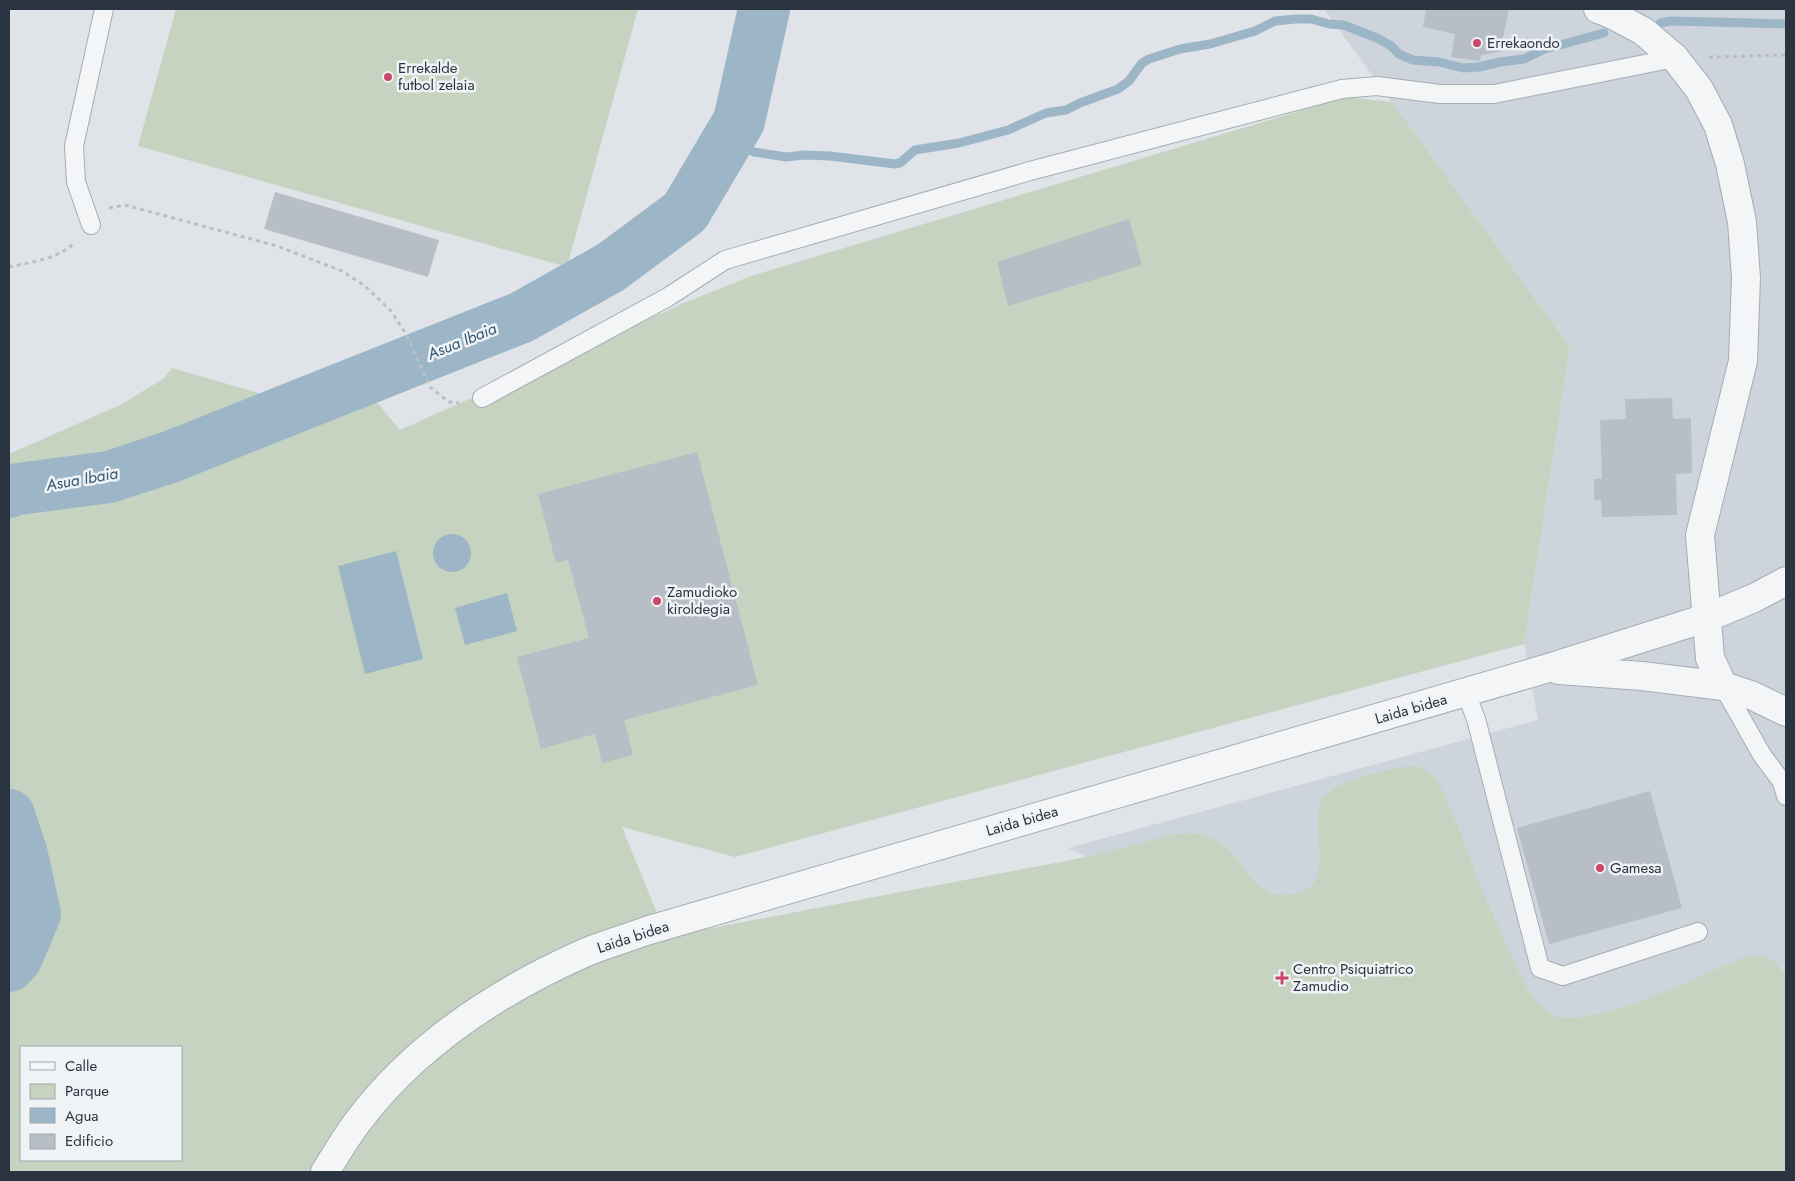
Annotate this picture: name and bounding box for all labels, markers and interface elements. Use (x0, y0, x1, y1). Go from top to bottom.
place label: Errekaondo (1487, 32, 1560, 54)
marker: Errekaondo (1471, 37, 1483, 49)
place label: Errekalde futbol zelaia (398, 57, 475, 96)
marker: Errekalde futbol zelaia (382, 71, 394, 83)
water label: Asua Ibaia (423, 317, 500, 366)
water label: Asua Ibaia (43, 461, 120, 497)
place label: Zamudioko kiroldegia (667, 581, 737, 620)
marker: Zamudioko kiroldegia (651, 595, 663, 607)
street label: Laida bidea (1372, 688, 1450, 730)
street label: Laida bidea (983, 800, 1061, 842)
place label: Gamesa (1610, 857, 1662, 879)
marker: Gamesa (1594, 862, 1606, 874)
street label: Laida bidea (594, 915, 672, 959)
place label: Centro Psiquiatrico Zamudio (1293, 958, 1413, 997)
marker: Centro Psiquiatrico Zamudio (1275, 971, 1289, 985)
legend (20, 1046, 182, 1161)
text: Calle (65, 1055, 97, 1077)
text: Parque (65, 1080, 109, 1102)
text: Agua (65, 1105, 99, 1127)
text: Edificio (65, 1130, 113, 1152)

